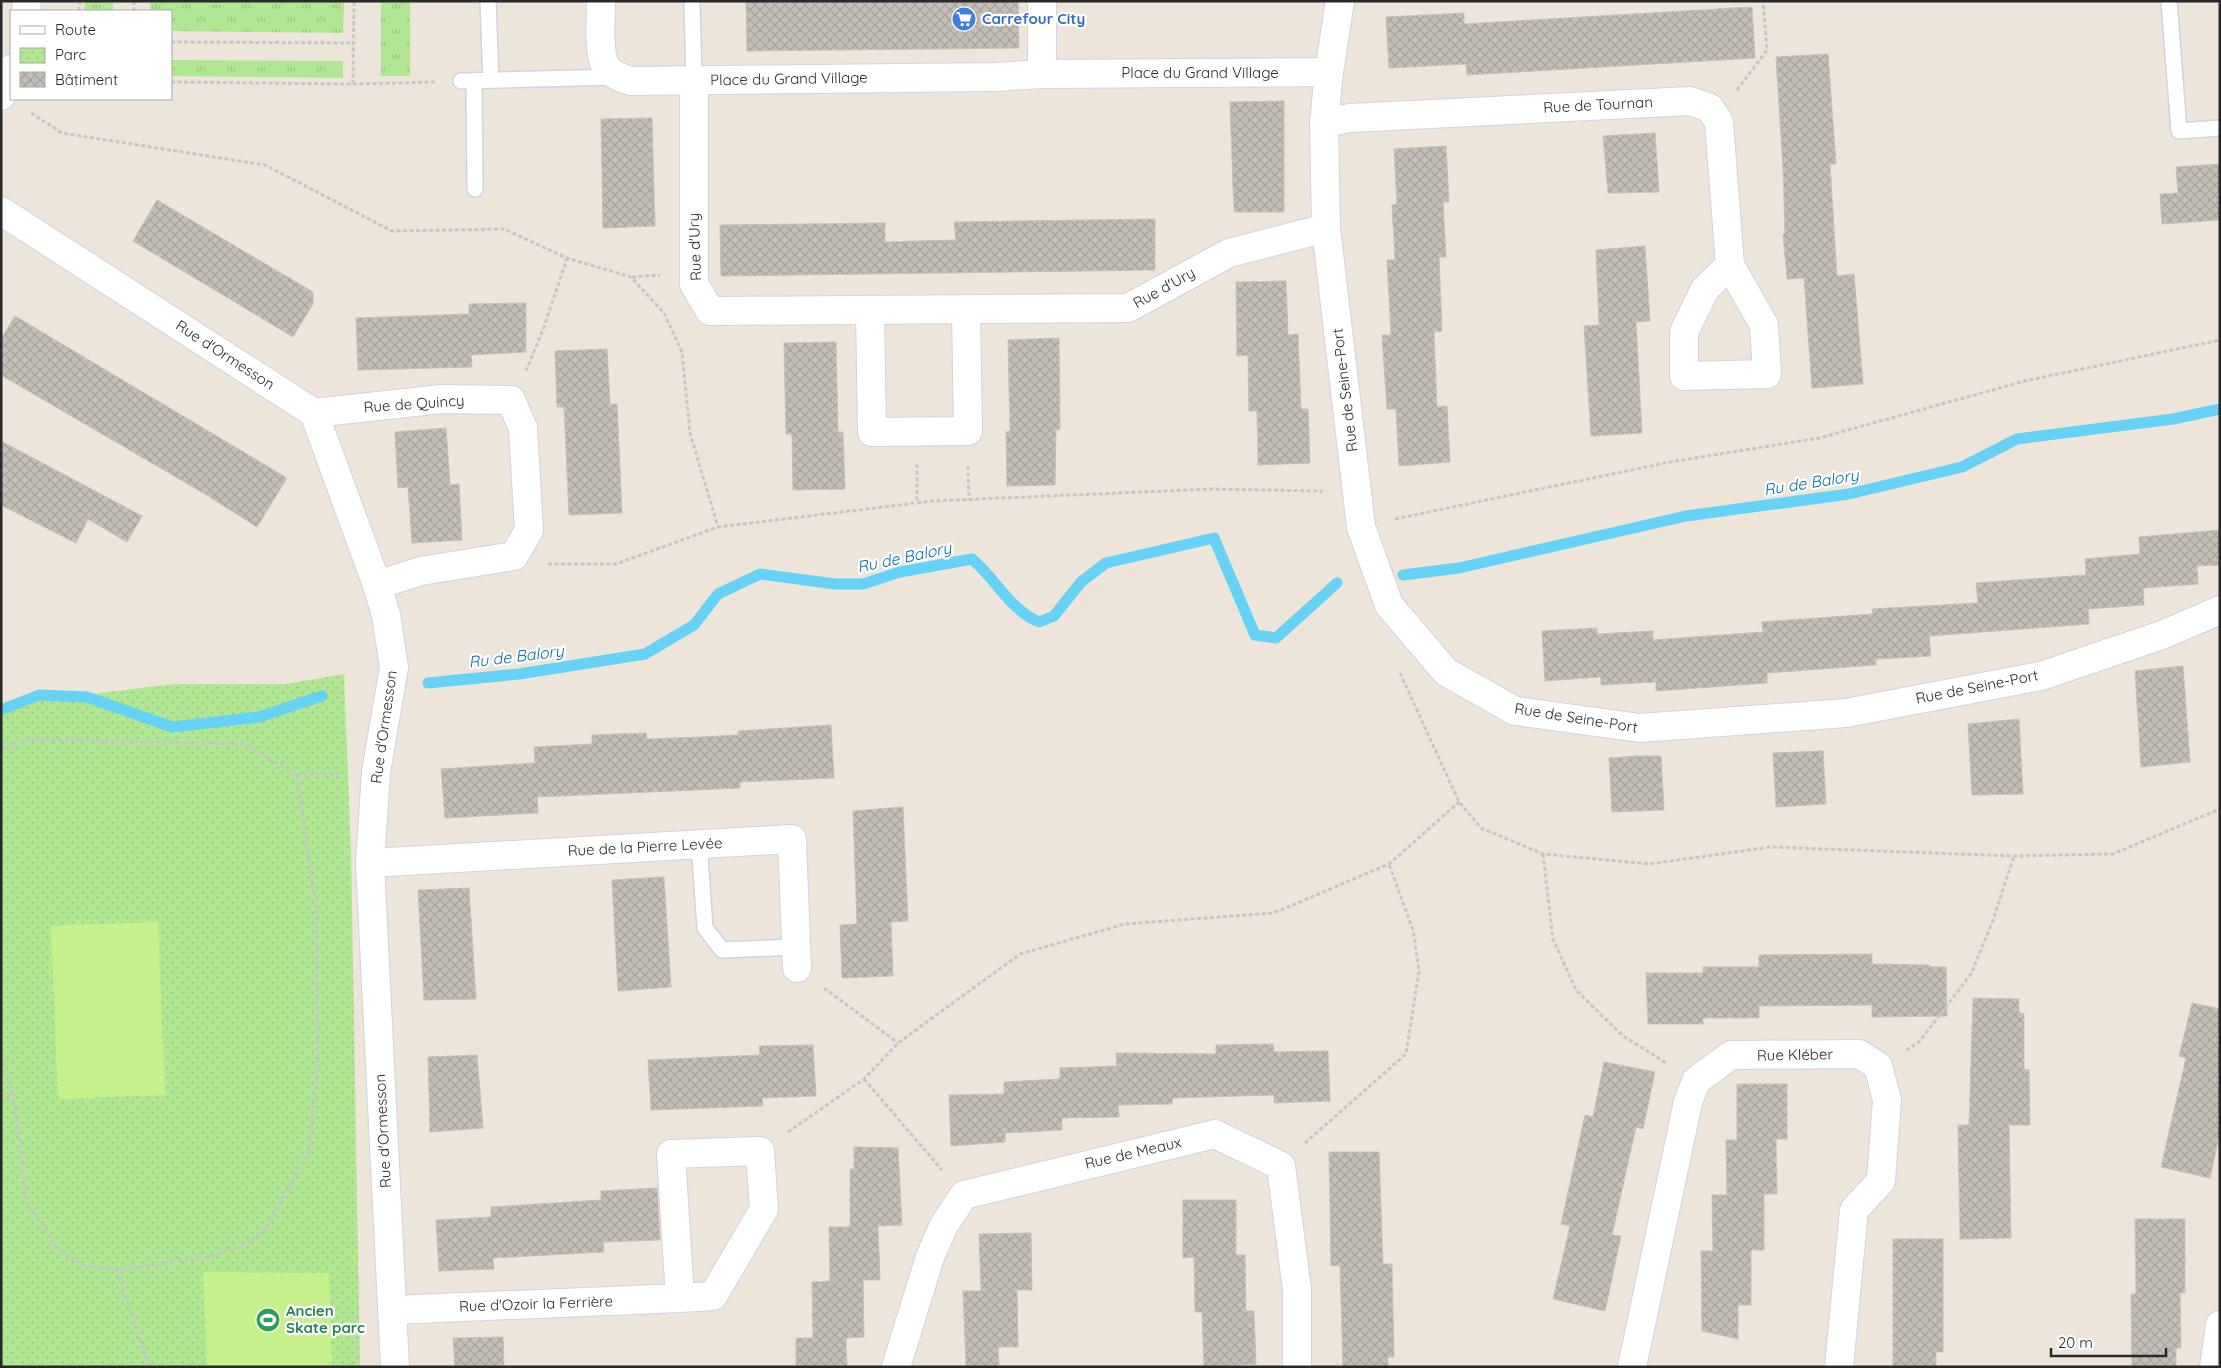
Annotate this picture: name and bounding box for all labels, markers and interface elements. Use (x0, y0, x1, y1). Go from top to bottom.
supermarket icon: Carrefour City (951, 6, 977, 32)
place label: Carrefour City (982, 9, 1085, 28)
legend (10, 10, 172, 100)
text: Route (55, 20, 96, 39)
text: Parc (55, 45, 86, 64)
street label: Place du Grand Village (1121, 63, 1279, 82)
street label: Place du Grand Village (710, 68, 868, 89)
text: Bâtiment (55, 70, 118, 89)
street label: Rue de Tournan (1543, 92, 1653, 117)
street label: Rue d'Ury (684, 213, 705, 281)
street label: Rue d'Ury (1129, 263, 1198, 312)
street label: Rue d'Ormesson (172, 316, 278, 394)
street label: Rue de Seine-Port (1327, 327, 1362, 453)
street label: Rue de Quincy (363, 391, 465, 417)
water label: Ru de Balory (1762, 464, 1861, 499)
water label: Ru de Balory (855, 537, 954, 577)
water label: Ru de Balory (467, 640, 566, 672)
street label: Rue de Seine-Port (1914, 665, 2040, 708)
street label: Rue d'Ormesson (366, 669, 401, 785)
street label: Rue de Seine-Port (1513, 698, 1639, 737)
street label: Rue de la Pierre Levée (567, 833, 723, 860)
street label: Rue Kléber (1757, 1044, 1833, 1065)
street label: Rue d'Ormesson (370, 1073, 395, 1189)
street label: Rue de Meaux (1083, 1132, 1183, 1173)
street label: Rue d'Ozoir la Ferrière (459, 1291, 613, 1316)
place label: Ancien Skate parc (286, 1301, 365, 1337)
sports icon: Ancien Skate parc (255, 1307, 281, 1333)
scale bar (2051, 1326, 2166, 1358)
text: 20 m (2058, 1333, 2093, 1352)

